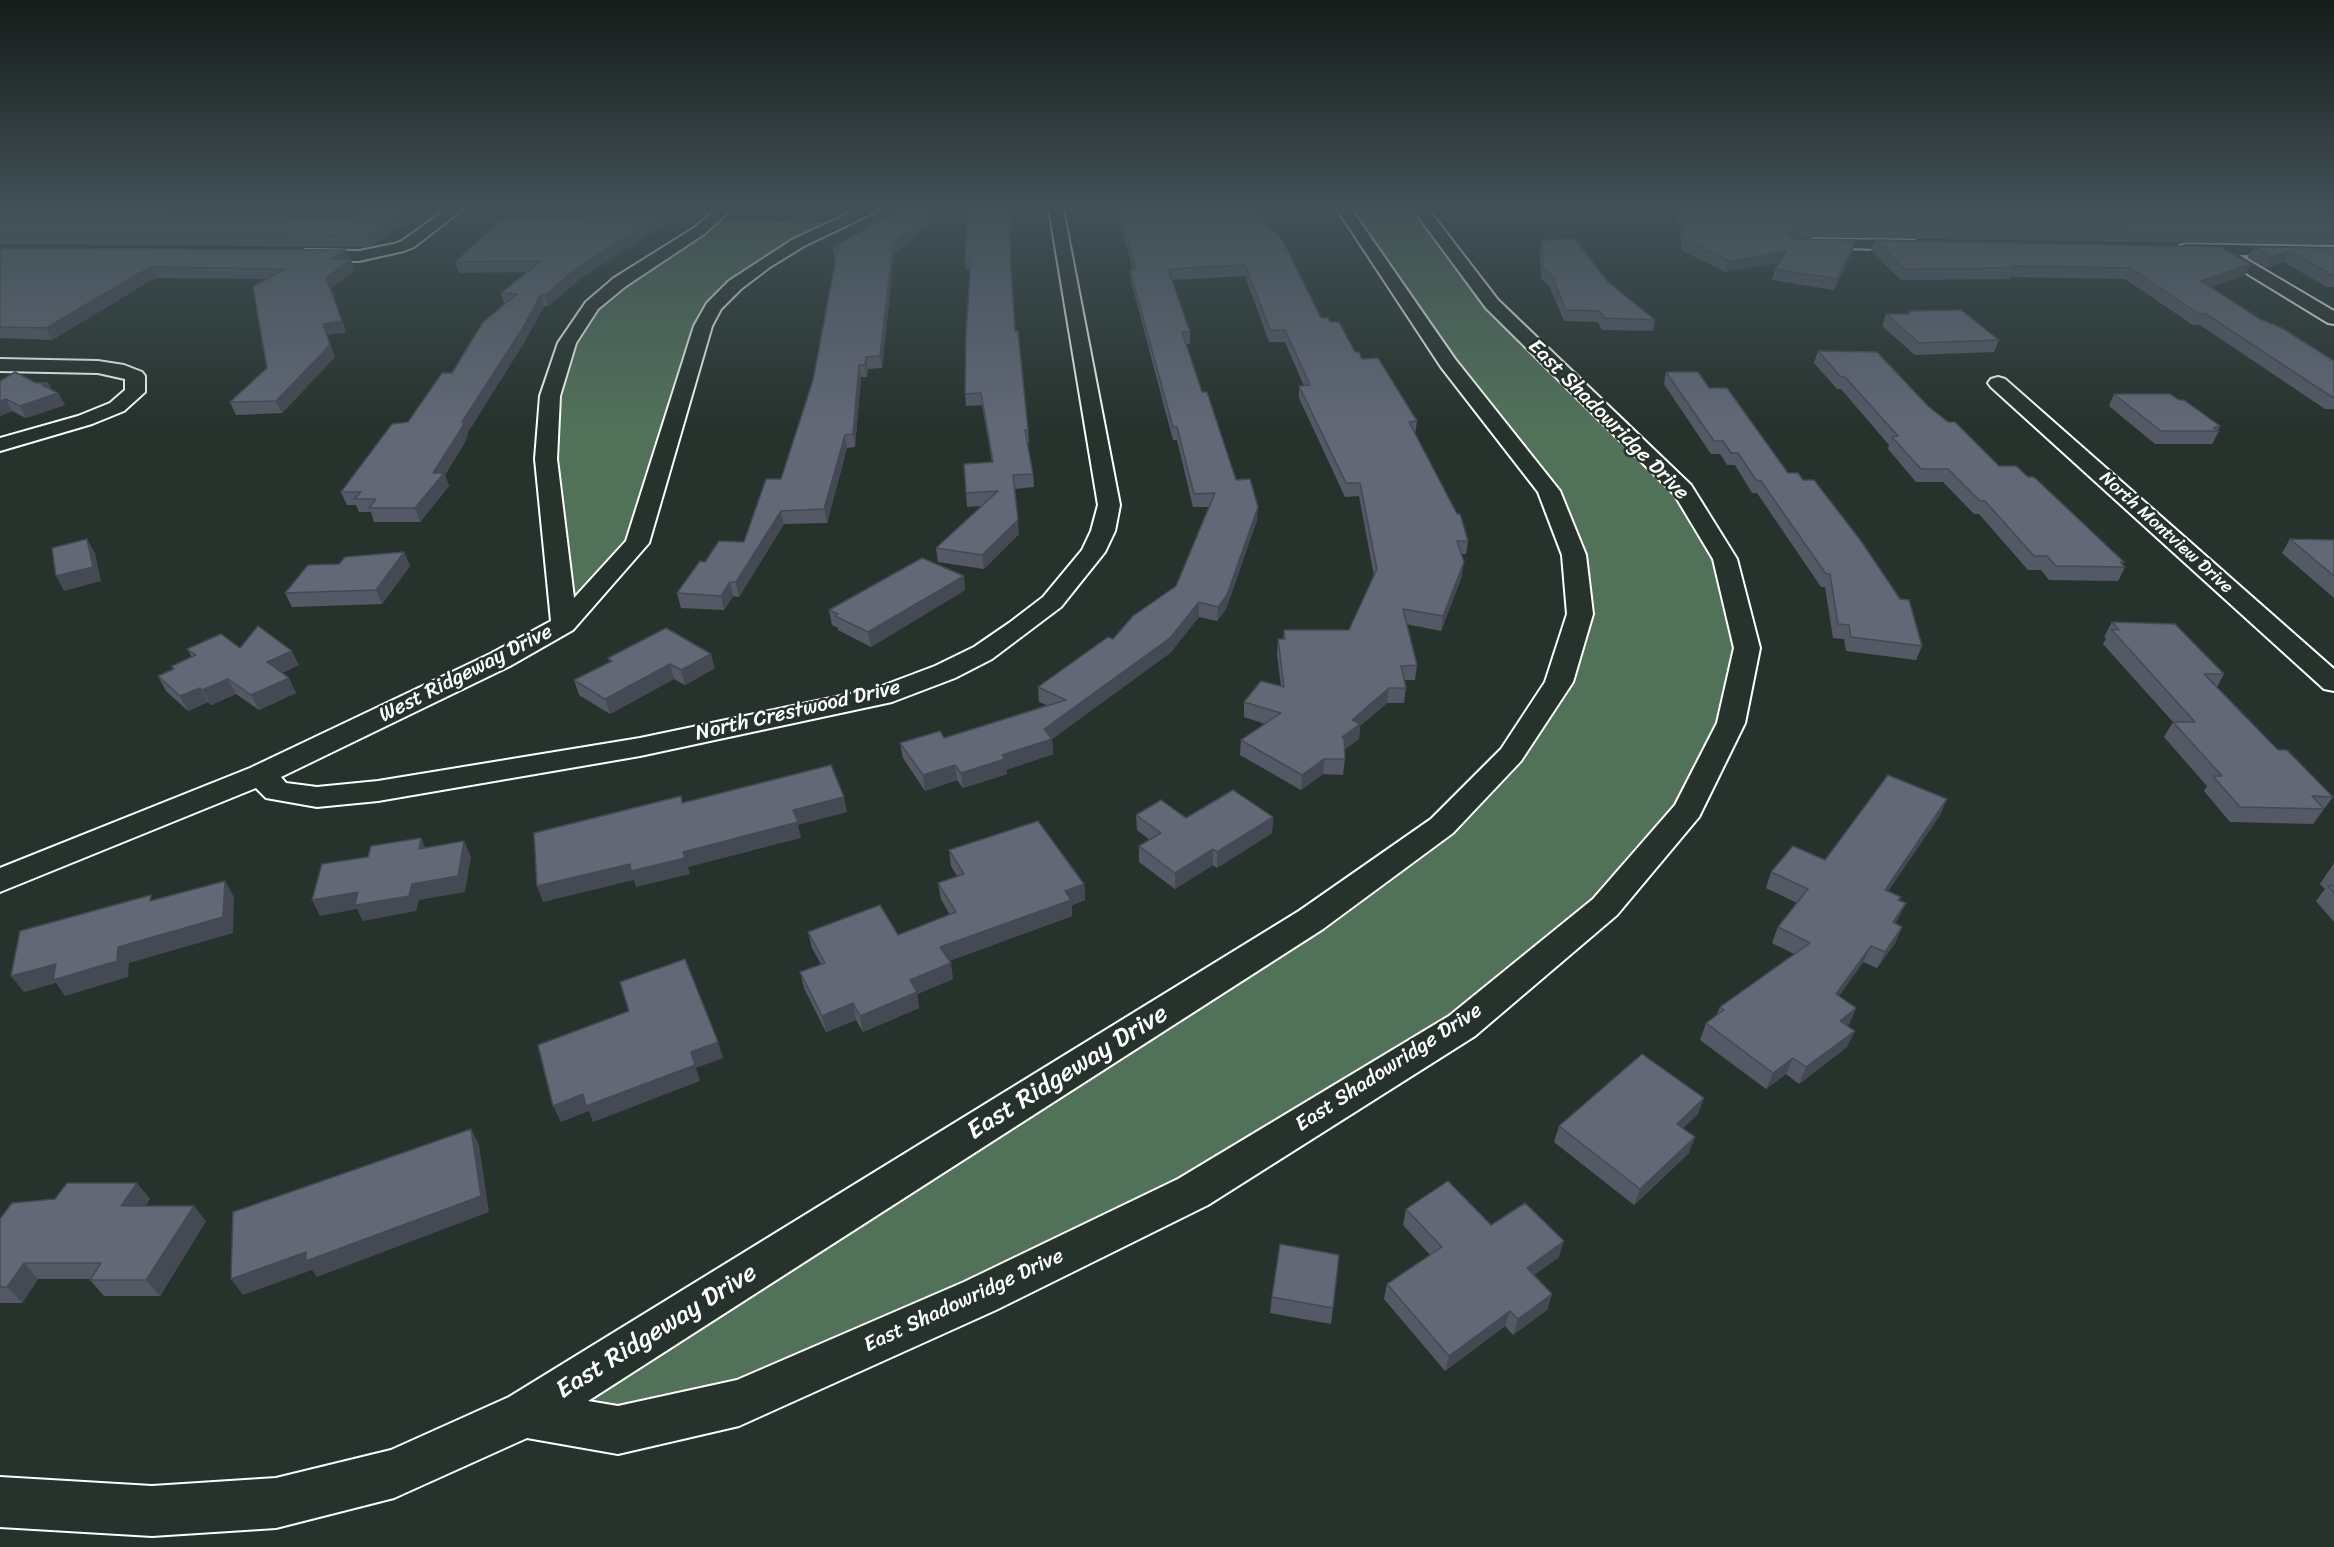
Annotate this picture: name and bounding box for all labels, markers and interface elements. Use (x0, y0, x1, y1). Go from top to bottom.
street label: East Shadowridge Drive (1522, 334, 1694, 506)
street label: North Montview Drive (2095, 467, 2237, 599)
street label: West Ridgeway Drive (375, 619, 557, 729)
street label: North Crestwood Drive (693, 675, 903, 747)
street label: East Shadowridge Drive (1291, 998, 1487, 1138)
street label: East Ridgeway Drive (962, 999, 1174, 1147)
street label: East Shadowridge Drive (860, 1244, 1068, 1358)
street label: East Ridgeway Drive (551, 1258, 763, 1406)

